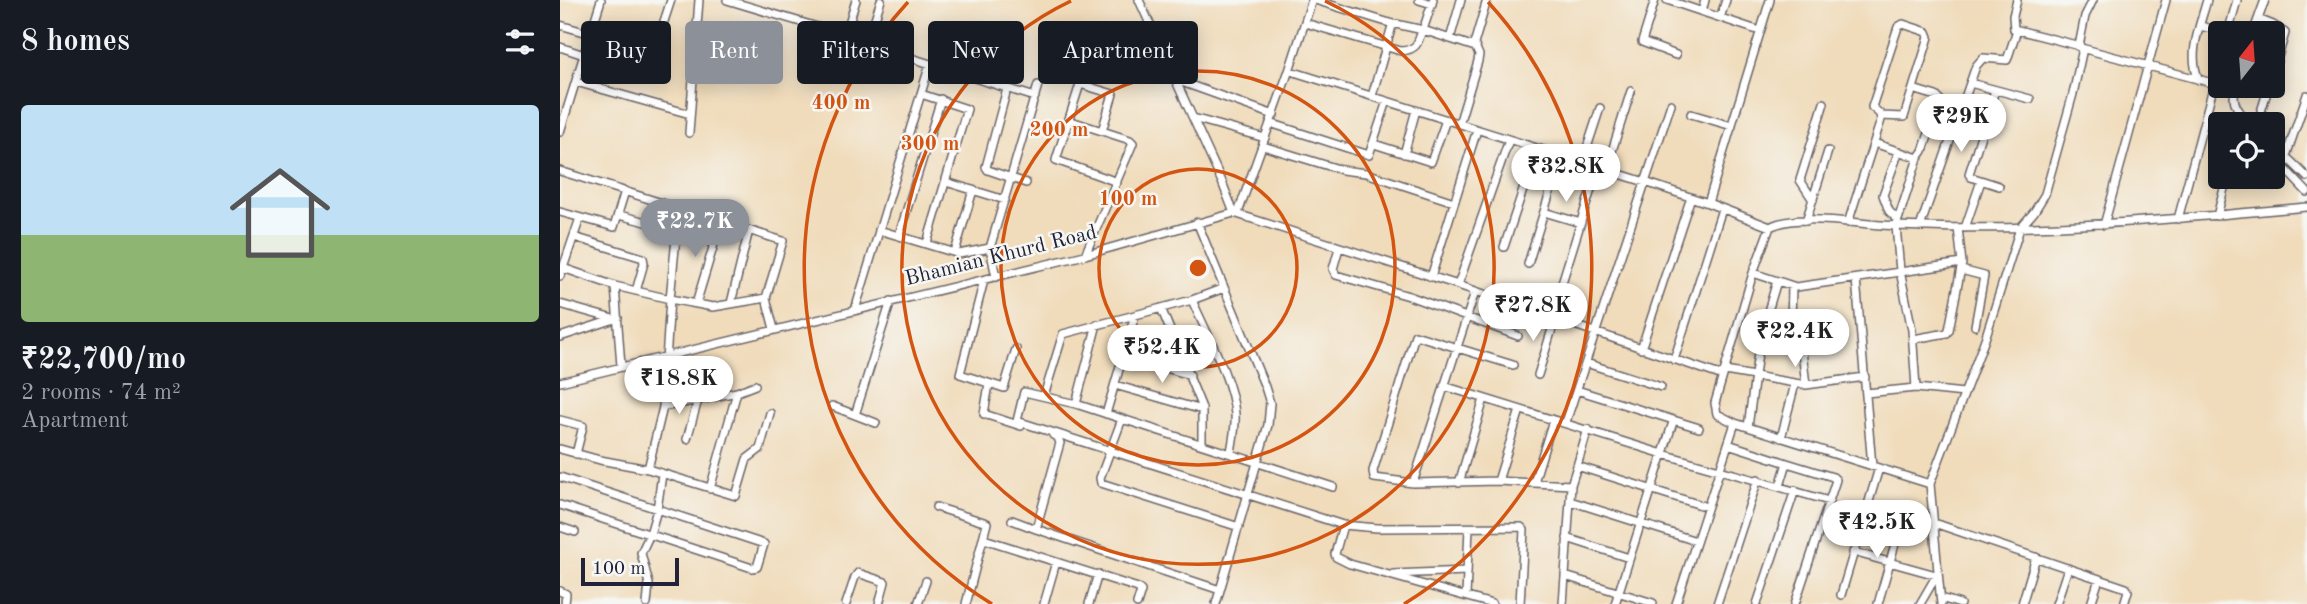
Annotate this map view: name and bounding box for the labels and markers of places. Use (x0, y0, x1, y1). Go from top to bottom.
pin: ₹29K (1920, 94, 2002, 154)
pin: ₹32.8K (1509, 144, 1623, 204)
pin: ₹22.7K (638, 200, 752, 259)
centre of rings (1186, 256, 1210, 280)
pin: ₹27.8K (1476, 284, 1590, 343)
pin: ₹22.4K (1738, 310, 1852, 369)
pin: ₹52.4K (1105, 326, 1219, 385)
pin: ₹18.8K (622, 356, 736, 416)
pin: ₹42.5K (1820, 500, 1934, 560)

